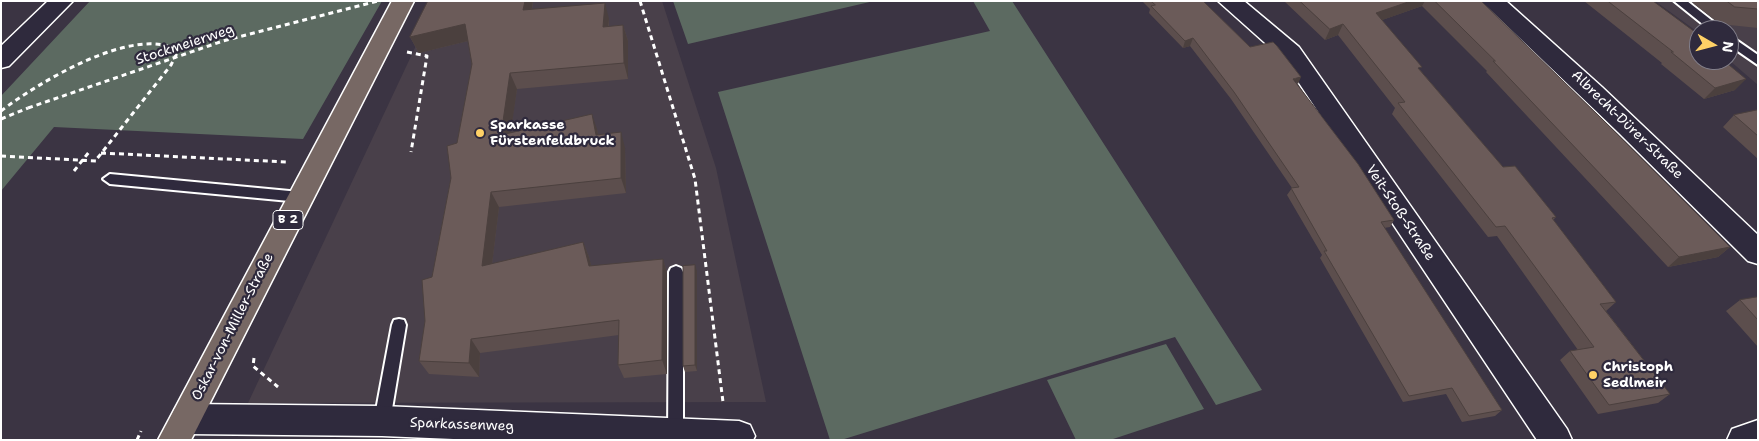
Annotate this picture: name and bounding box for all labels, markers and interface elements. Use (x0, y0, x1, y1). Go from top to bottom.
north arrow (1689, 20, 1739, 70)
street label: Stockmeierweg (134, 21, 236, 69)
text: N (1718, 40, 1738, 54)
street label: Albrecht-Dürer-Straße (1568, 67, 1686, 183)
place label: Sparkasse Fürstenfeldbruck (490, 117, 615, 150)
marker: Sparkasse Fürstenfeldbruck (474, 127, 486, 139)
street label: Veit-Stoß-Straße (1362, 162, 1438, 264)
road number: B 2 (273, 210, 303, 230)
street label: Oskar-von-Miller-Straße (188, 251, 278, 403)
place label: Christoph Sedlmeir (1603, 359, 1673, 392)
marker: Christoph Sedlmeir (1587, 369, 1599, 381)
street label: Sparkassenweg (410, 415, 514, 435)

